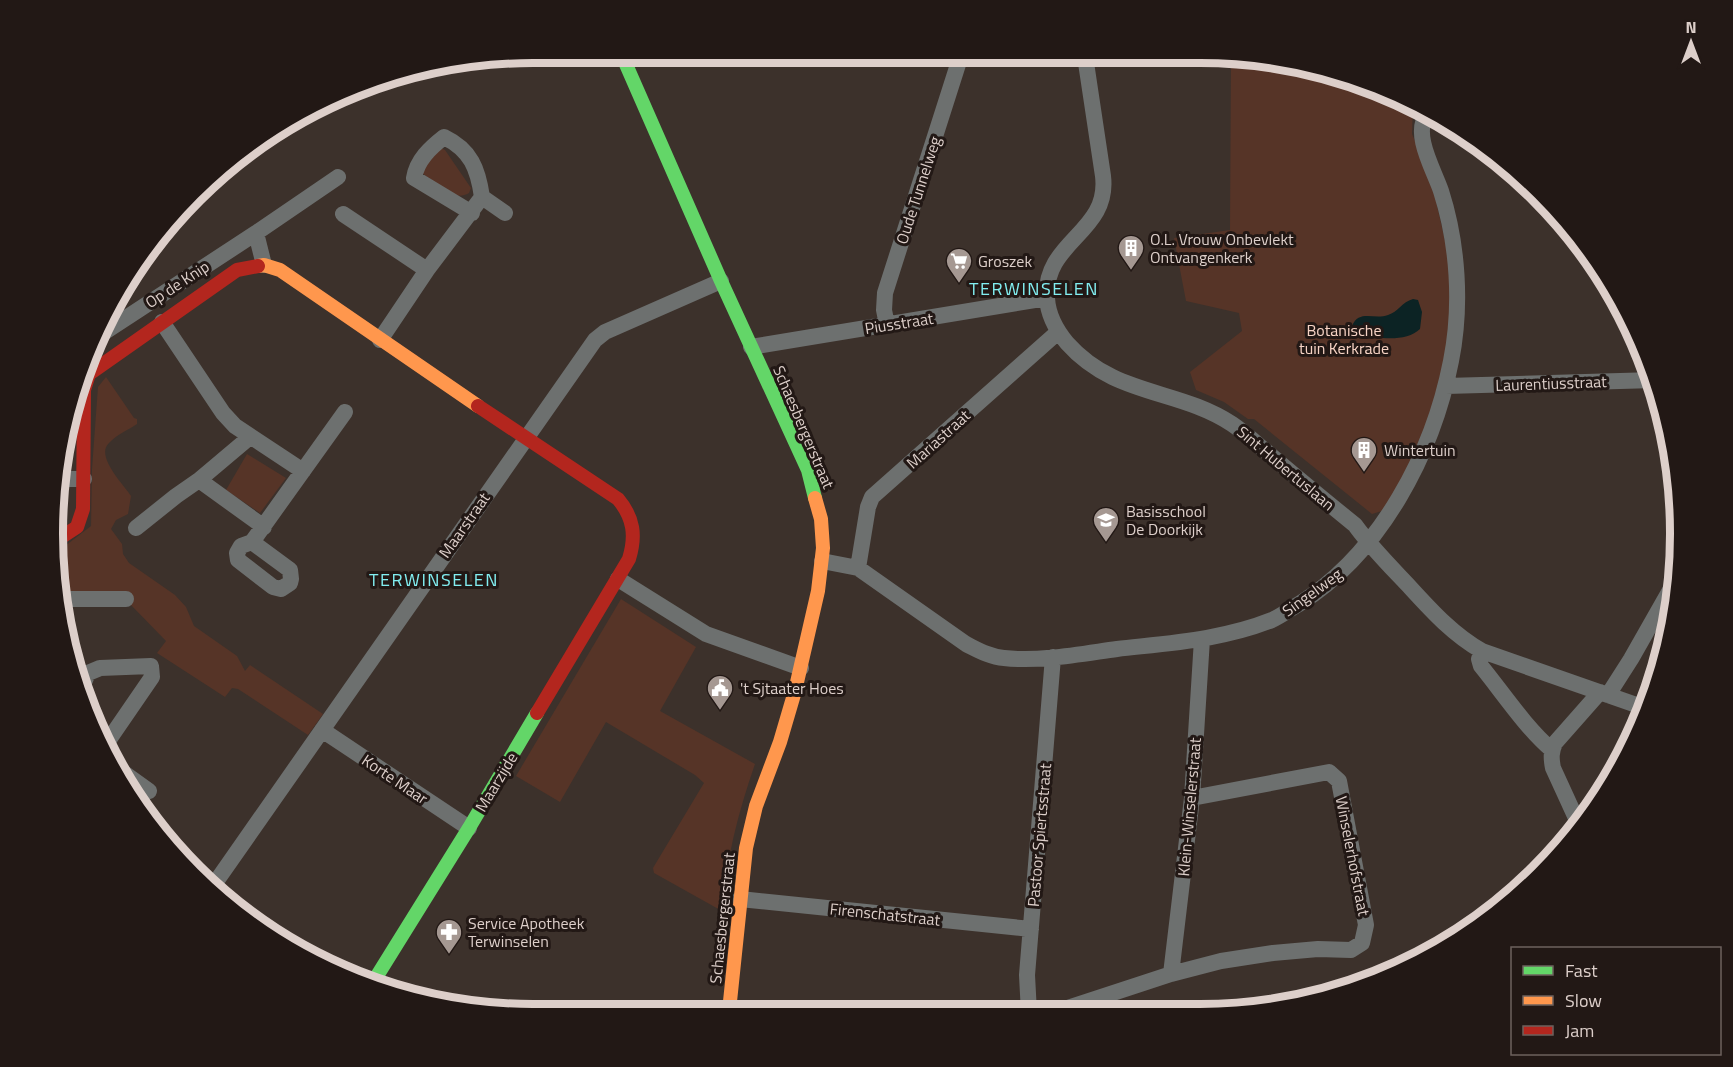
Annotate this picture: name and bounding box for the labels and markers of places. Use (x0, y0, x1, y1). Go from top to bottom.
place label: O.L. Vrouw Onbevlekt Ontvangenkerk (1150, 227, 1294, 269)
building icon: O.L. Vrouw Onbevlekt Ontvangenkerk (1116, 233, 1146, 271)
supermarket icon: Groszek (944, 246, 974, 284)
place label: Groszek (978, 249, 1032, 273)
building icon: Wintertuin (1349, 435, 1379, 473)
place label: Wintertuin (1384, 438, 1456, 462)
place label: Basisschool De Doorkijk (1126, 499, 1206, 541)
school or university icon: Basisschool De Doorkijk (1091, 505, 1121, 543)
public building icon: 't Sjtaater Hoes (705, 673, 735, 711)
place label: 't Sjtaater Hoes (740, 676, 844, 700)
place label: Service Apotheek Terwinselen (468, 911, 585, 953)
pharmacy icon: Service Apotheek Terwinselen (434, 917, 464, 955)

